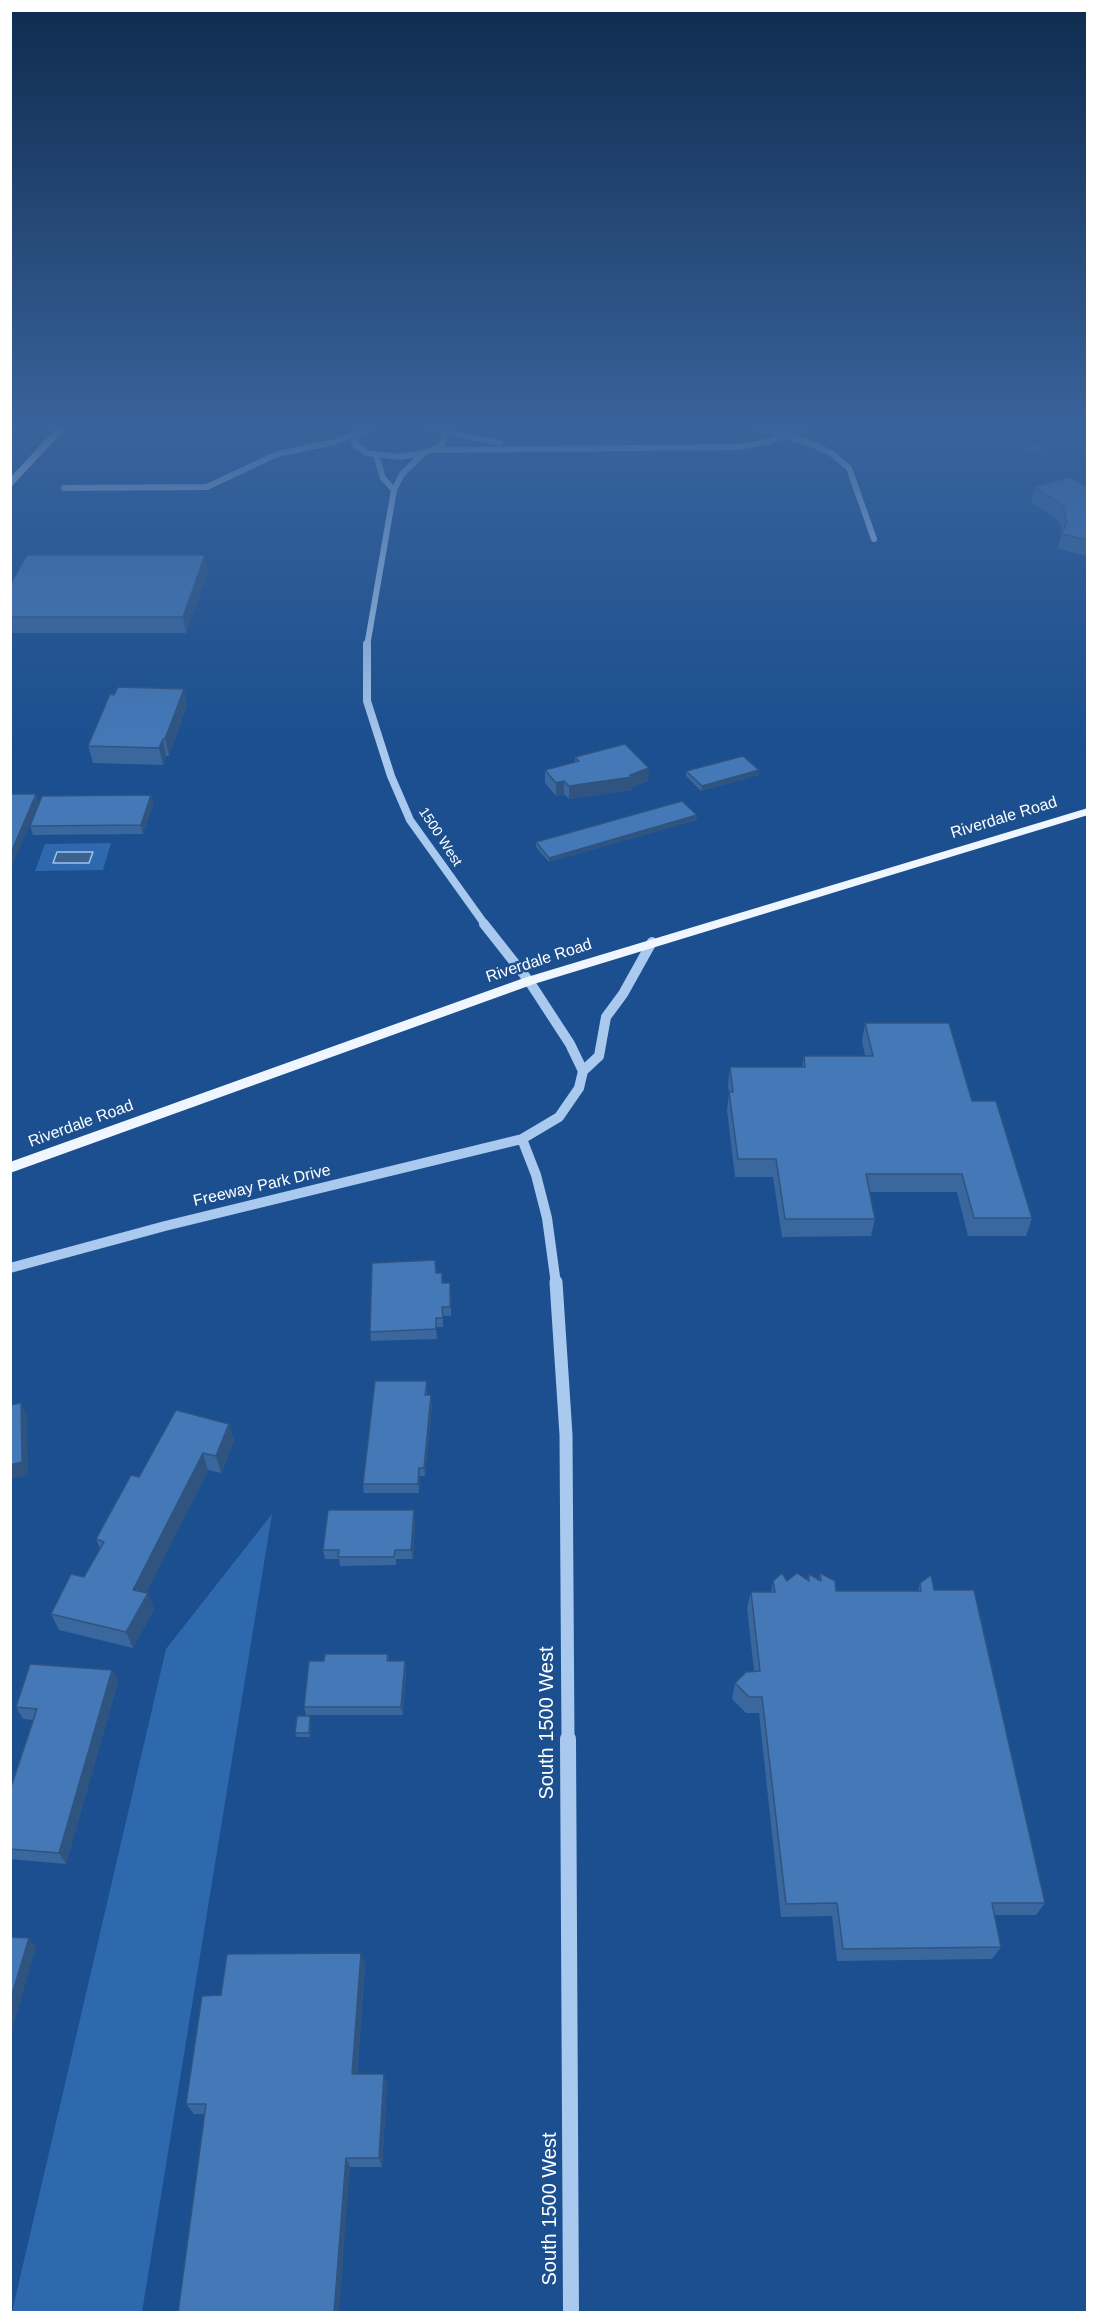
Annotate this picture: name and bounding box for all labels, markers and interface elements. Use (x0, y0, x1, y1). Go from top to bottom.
street label: Riverdale Road (948, 793, 1060, 843)
street label: 1500 West (415, 804, 465, 870)
street label: Riverdale Road (484, 935, 594, 987)
street label: Riverdale Road (26, 1096, 136, 1152)
street label: Freeway Park Drive (191, 1161, 333, 1211)
street label: South 1500 West (535, 1646, 559, 1800)
street label: South 1500 West (538, 2132, 562, 2286)

